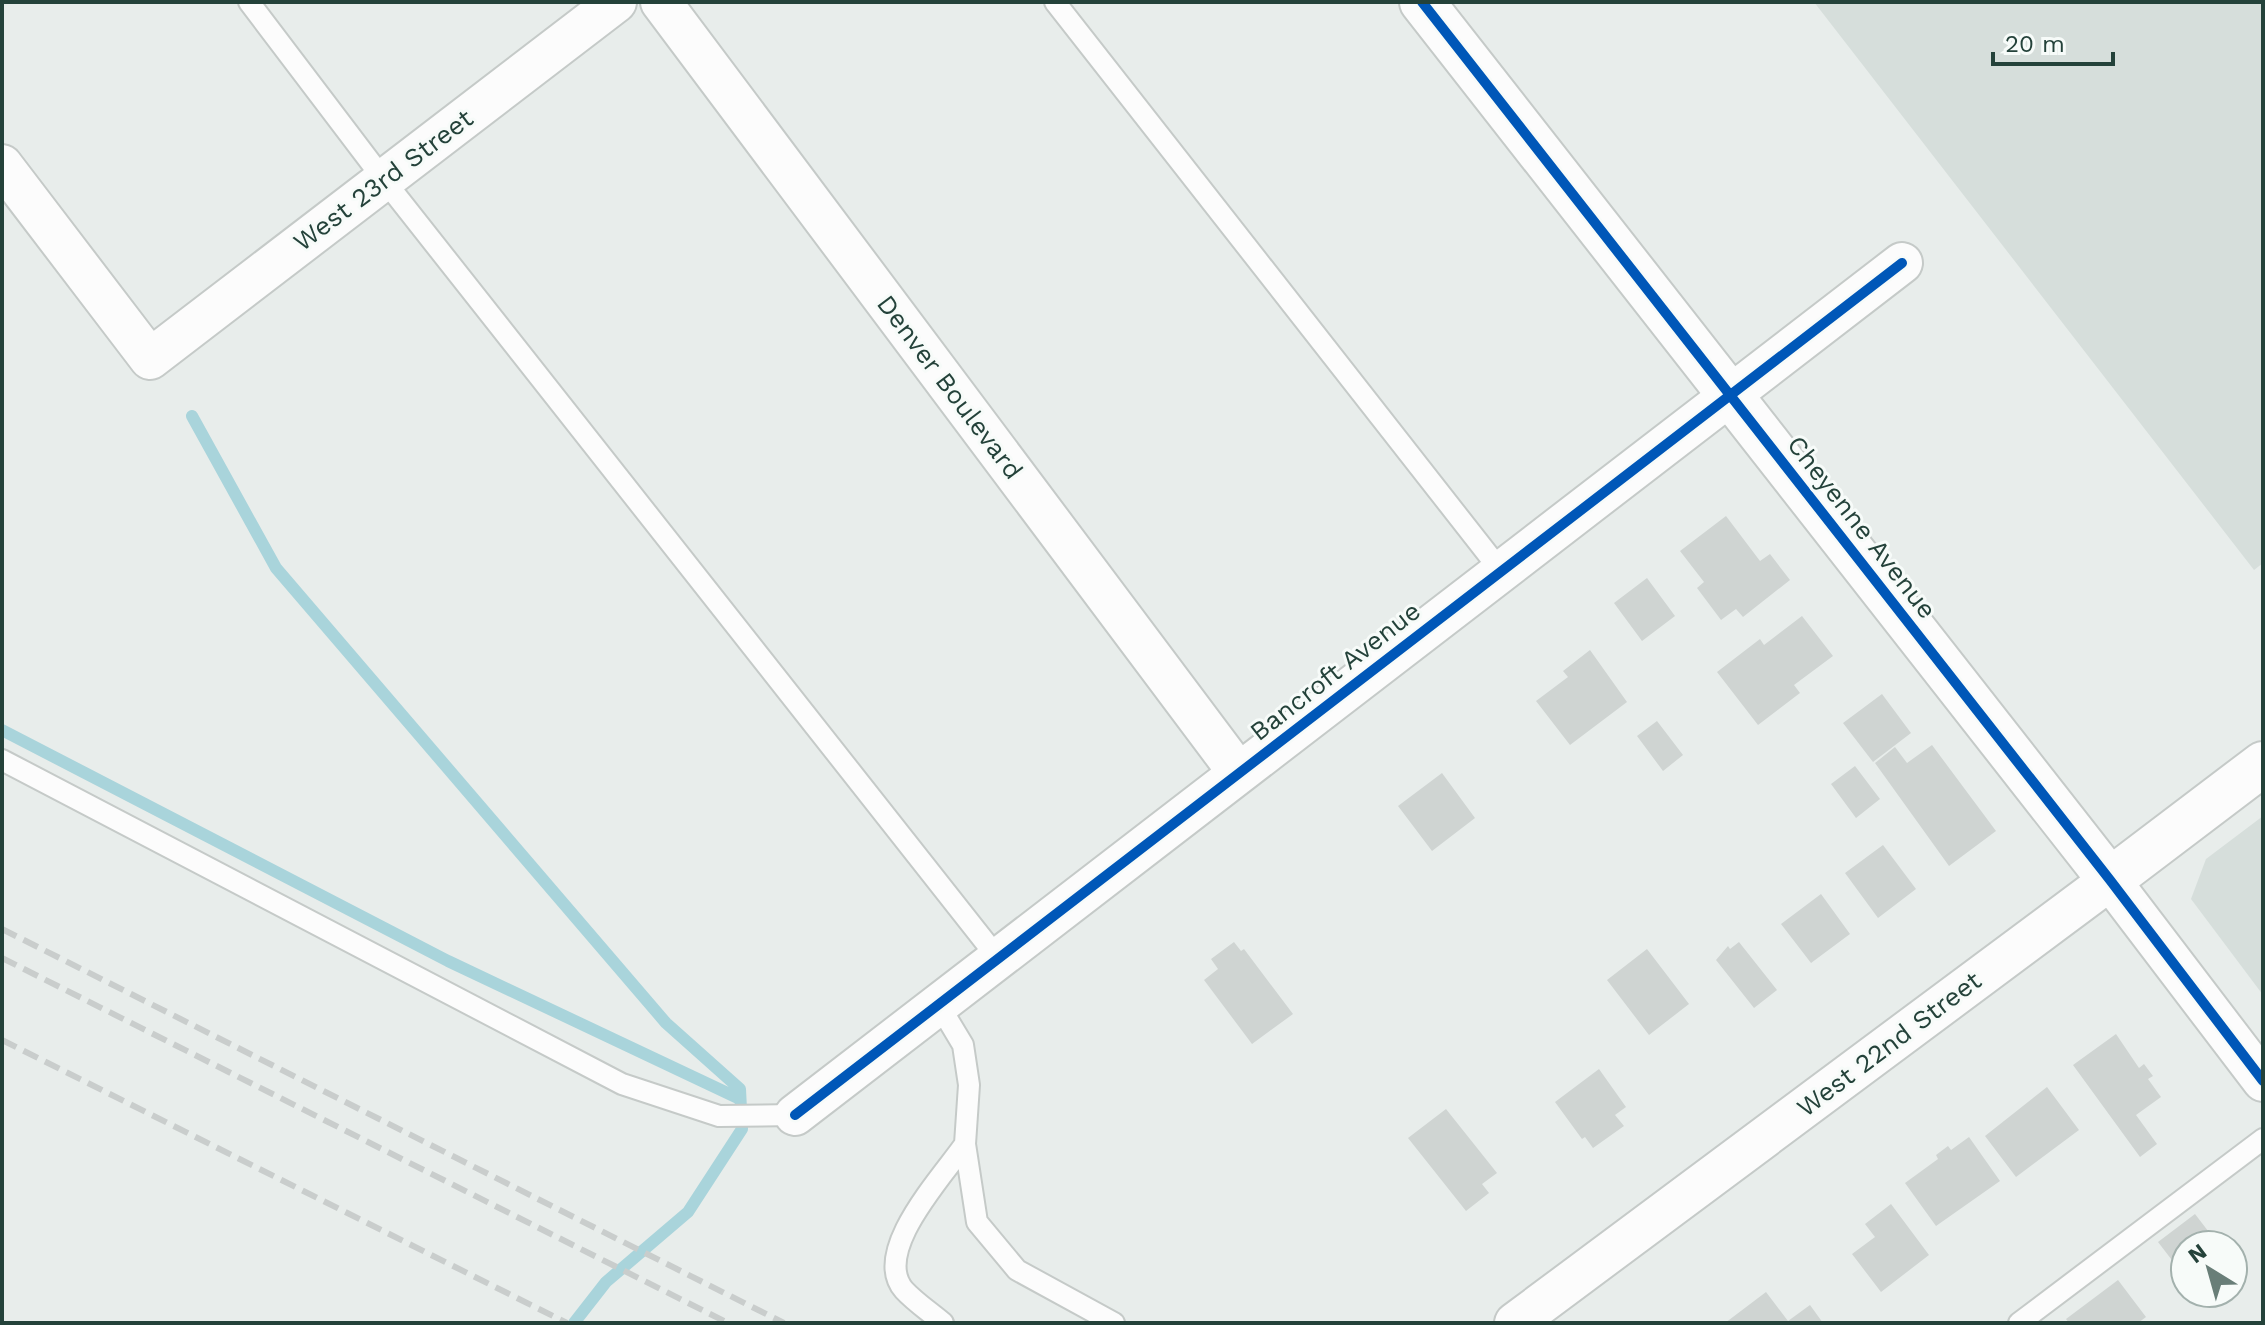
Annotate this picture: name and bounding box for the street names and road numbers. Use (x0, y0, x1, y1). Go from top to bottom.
street label: West 23rd Street (288, 103, 479, 257)
street label: Denver Boulevard (871, 289, 1029, 485)
street label: Cheyenne Avenue (1781, 430, 1943, 624)
street label: Bancroft Avenue (1244, 595, 1426, 747)
street label: West 22nd Street (1791, 965, 1987, 1123)

